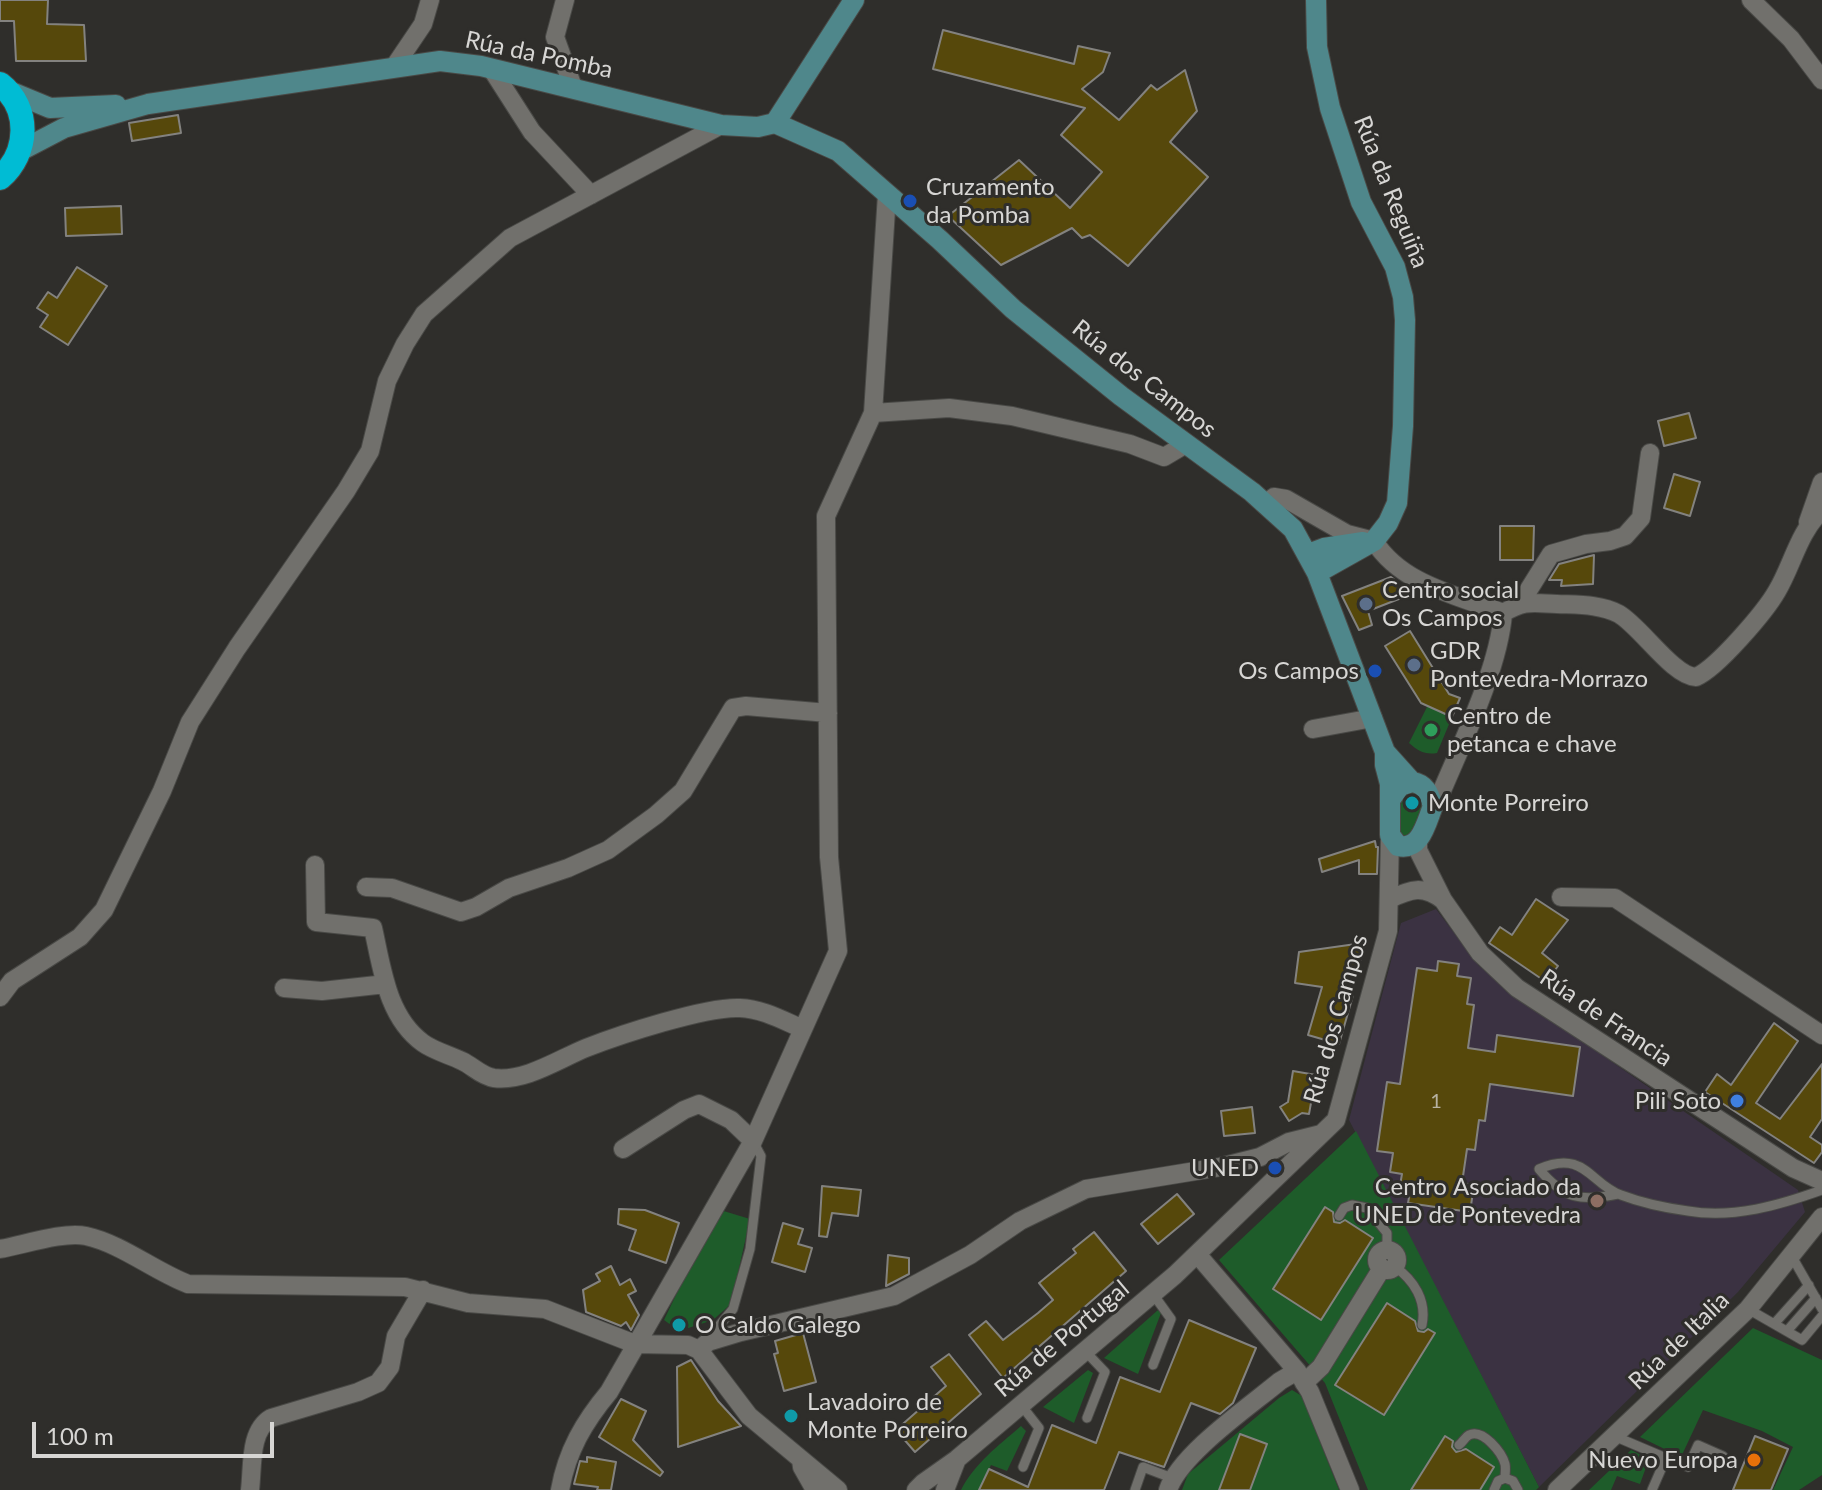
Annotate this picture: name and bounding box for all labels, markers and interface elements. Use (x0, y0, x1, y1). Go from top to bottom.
street label: Rúa da Pomba (463, 25, 615, 85)
street label: Rúa da Reguiña (1347, 112, 1435, 272)
place label: Cruzamento da Pomba (926, 173, 1055, 229)
marker: Cruzamento da Pomba (901, 192, 919, 210)
street label: Rúa dos Campos (1066, 314, 1222, 444)
place label: Centro social Os Campos (1382, 576, 1519, 632)
marker: Centro social Os Campos (1357, 595, 1375, 613)
place label: GDR Pontevedra-Morrazo (1430, 637, 1648, 693)
marker: GDR Pontevedra-Morrazo (1405, 656, 1423, 674)
place label: Os Campos (1238, 657, 1359, 685)
marker: Os Campos (1366, 662, 1384, 680)
place label: Centro de petanca e chave (1447, 702, 1617, 758)
marker: Centro de petanca e chave (1422, 721, 1440, 739)
place label: Monte Porreiro (1428, 789, 1589, 817)
marker: Monte Porreiro (1403, 794, 1421, 812)
street label: Rúa dos Campos (1298, 931, 1374, 1107)
street label: Rúa de Francia (1534, 963, 1678, 1073)
place label: Pili Soto (1635, 1087, 1721, 1115)
house number: 1 (1430, 1090, 1442, 1114)
marker: Pili Soto (1728, 1092, 1746, 1110)
place label: UNED (1191, 1154, 1259, 1182)
marker: UNED (1266, 1159, 1284, 1177)
place label: Centro Asociado da UNED de Pontevedra (1354, 1173, 1581, 1229)
marker: Centro Asociado da UNED de Pontevedra (1588, 1192, 1606, 1210)
street label: Rúa de Portugal (989, 1274, 1135, 1404)
street label: Rúa de Italia (1623, 1286, 1735, 1396)
place label: O Caldo Galego (695, 1311, 861, 1339)
marker: O Caldo Galego (670, 1316, 688, 1334)
place label: Lavadoiro de Monte Porreiro (807, 1388, 968, 1444)
scale bar (36, 1406, 278, 1456)
marker: Lavadoiro de Monte Porreiro (782, 1407, 800, 1425)
text: 100 m (46, 1421, 114, 1450)
place label: Nuevo Europa (1588, 1446, 1738, 1474)
marker: Nuevo Europa (1745, 1451, 1763, 1469)

